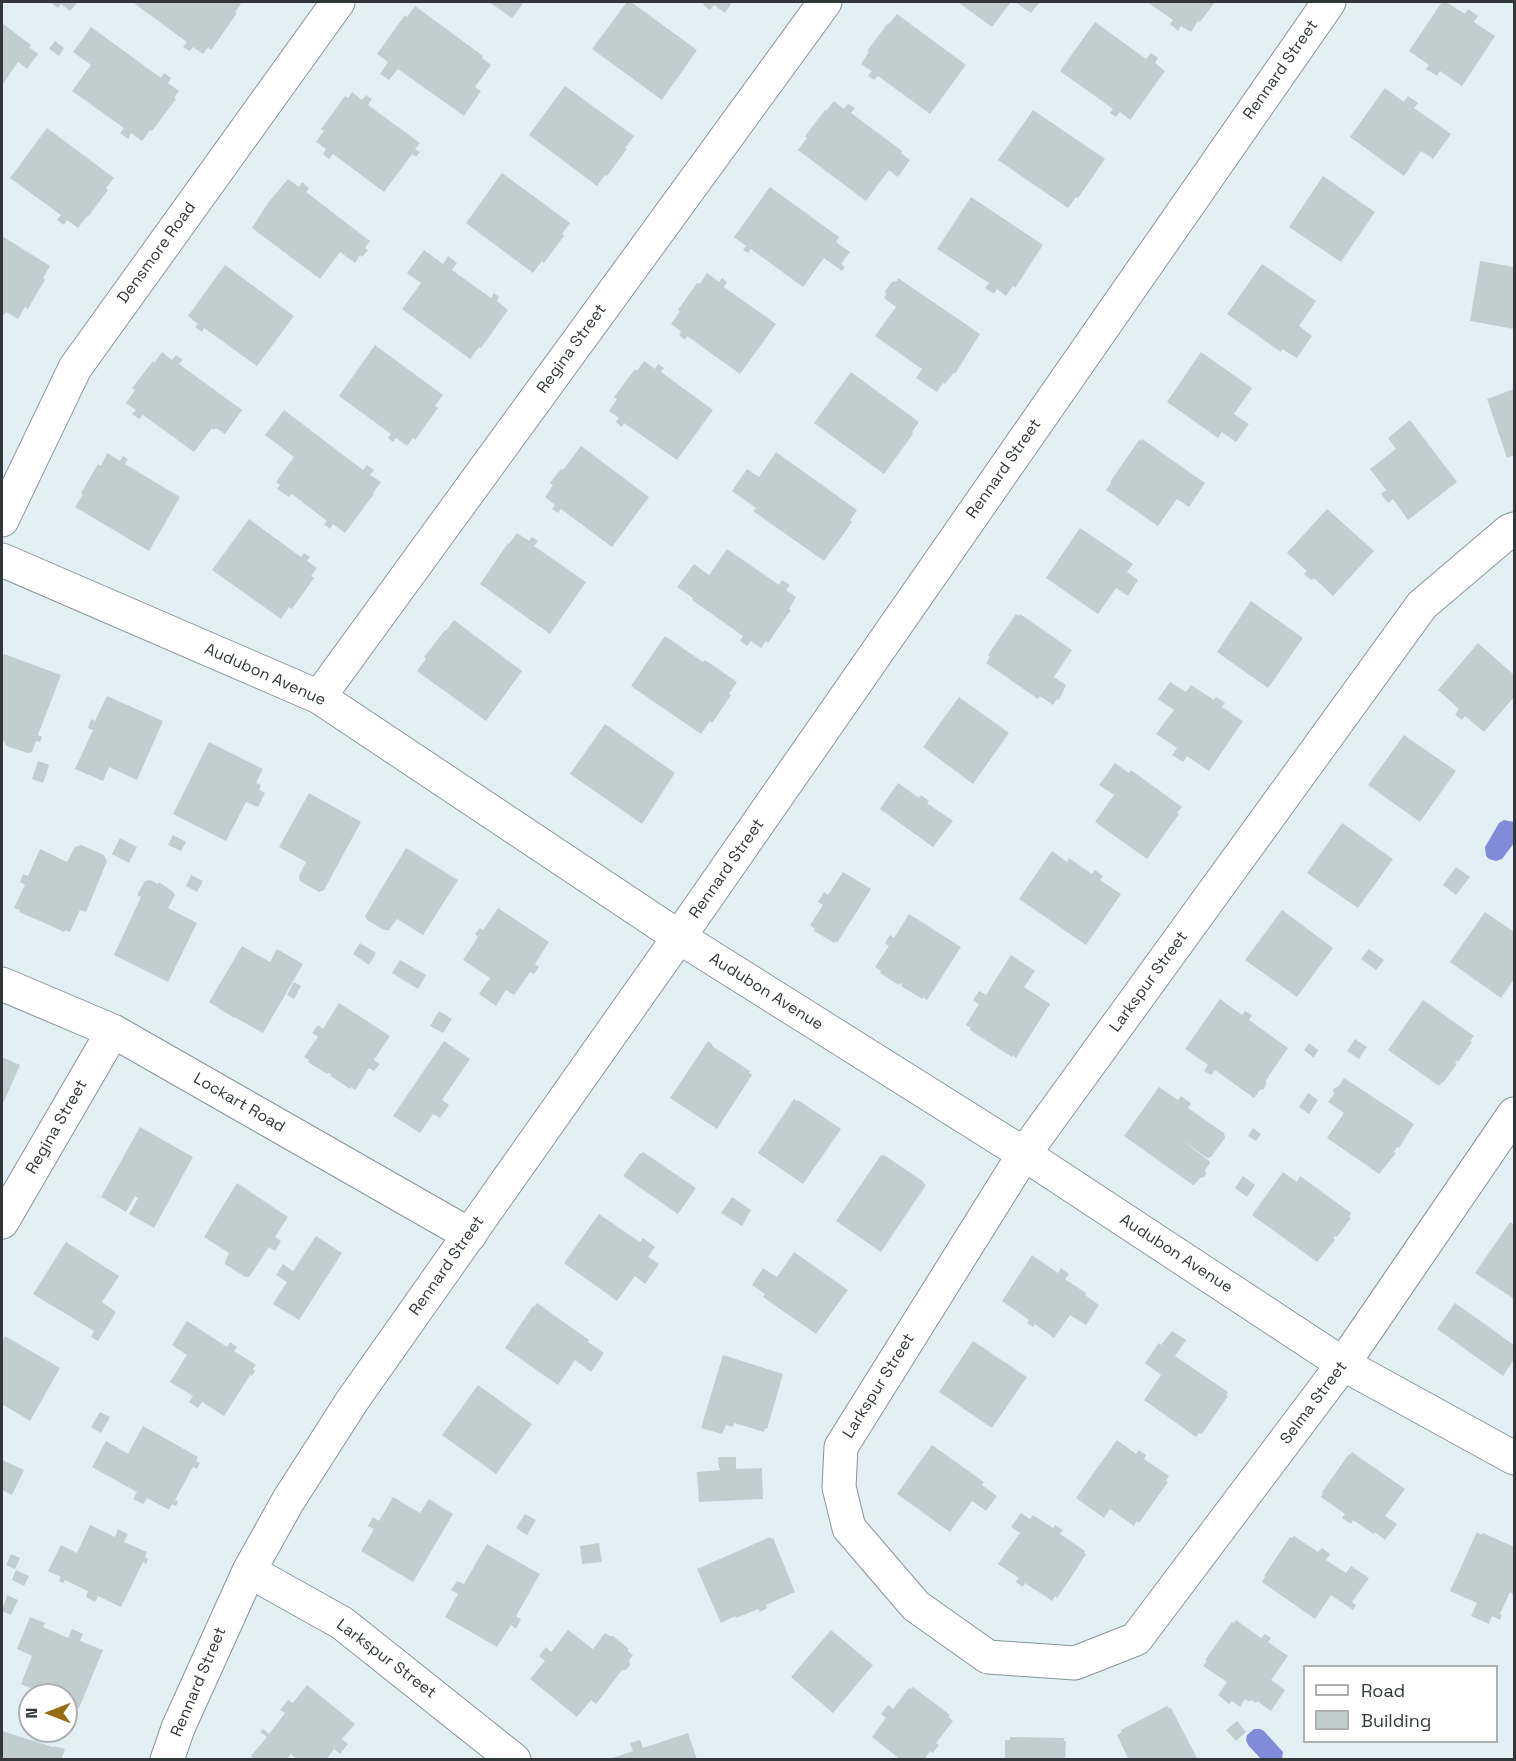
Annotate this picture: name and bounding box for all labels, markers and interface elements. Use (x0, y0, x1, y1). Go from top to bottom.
street label: Rennard Street (1239, 16, 1323, 124)
street label: Densmore Road (114, 199, 200, 307)
street label: Regina Street (533, 301, 611, 397)
street label: Rennard Street (962, 415, 1046, 523)
street label: Audubon Avenue (201, 640, 329, 710)
street label: Rennard Street (685, 815, 769, 923)
street label: Larkspur Street (1106, 928, 1192, 1036)
street label: Audubon Avenue (706, 949, 826, 1035)
street label: Lockart Road (190, 1069, 288, 1137)
street label: Regina Street (22, 1076, 92, 1178)
street label: Audubon Avenue (1116, 1210, 1236, 1298)
street label: Rennard Street (405, 1212, 489, 1320)
street label: Larkspur Street (839, 1330, 919, 1442)
street label: Selma Street (1276, 1358, 1352, 1448)
street label: Larkspur Street (332, 1615, 440, 1703)
street label: Rennard Street (167, 1624, 231, 1740)
legend (1303, 1665, 1498, 1743)
text: Road (1361, 1679, 1405, 1702)
north arrow (18, 1683, 78, 1743)
text: N (21, 1708, 42, 1718)
text: Building (1361, 1709, 1431, 1732)

